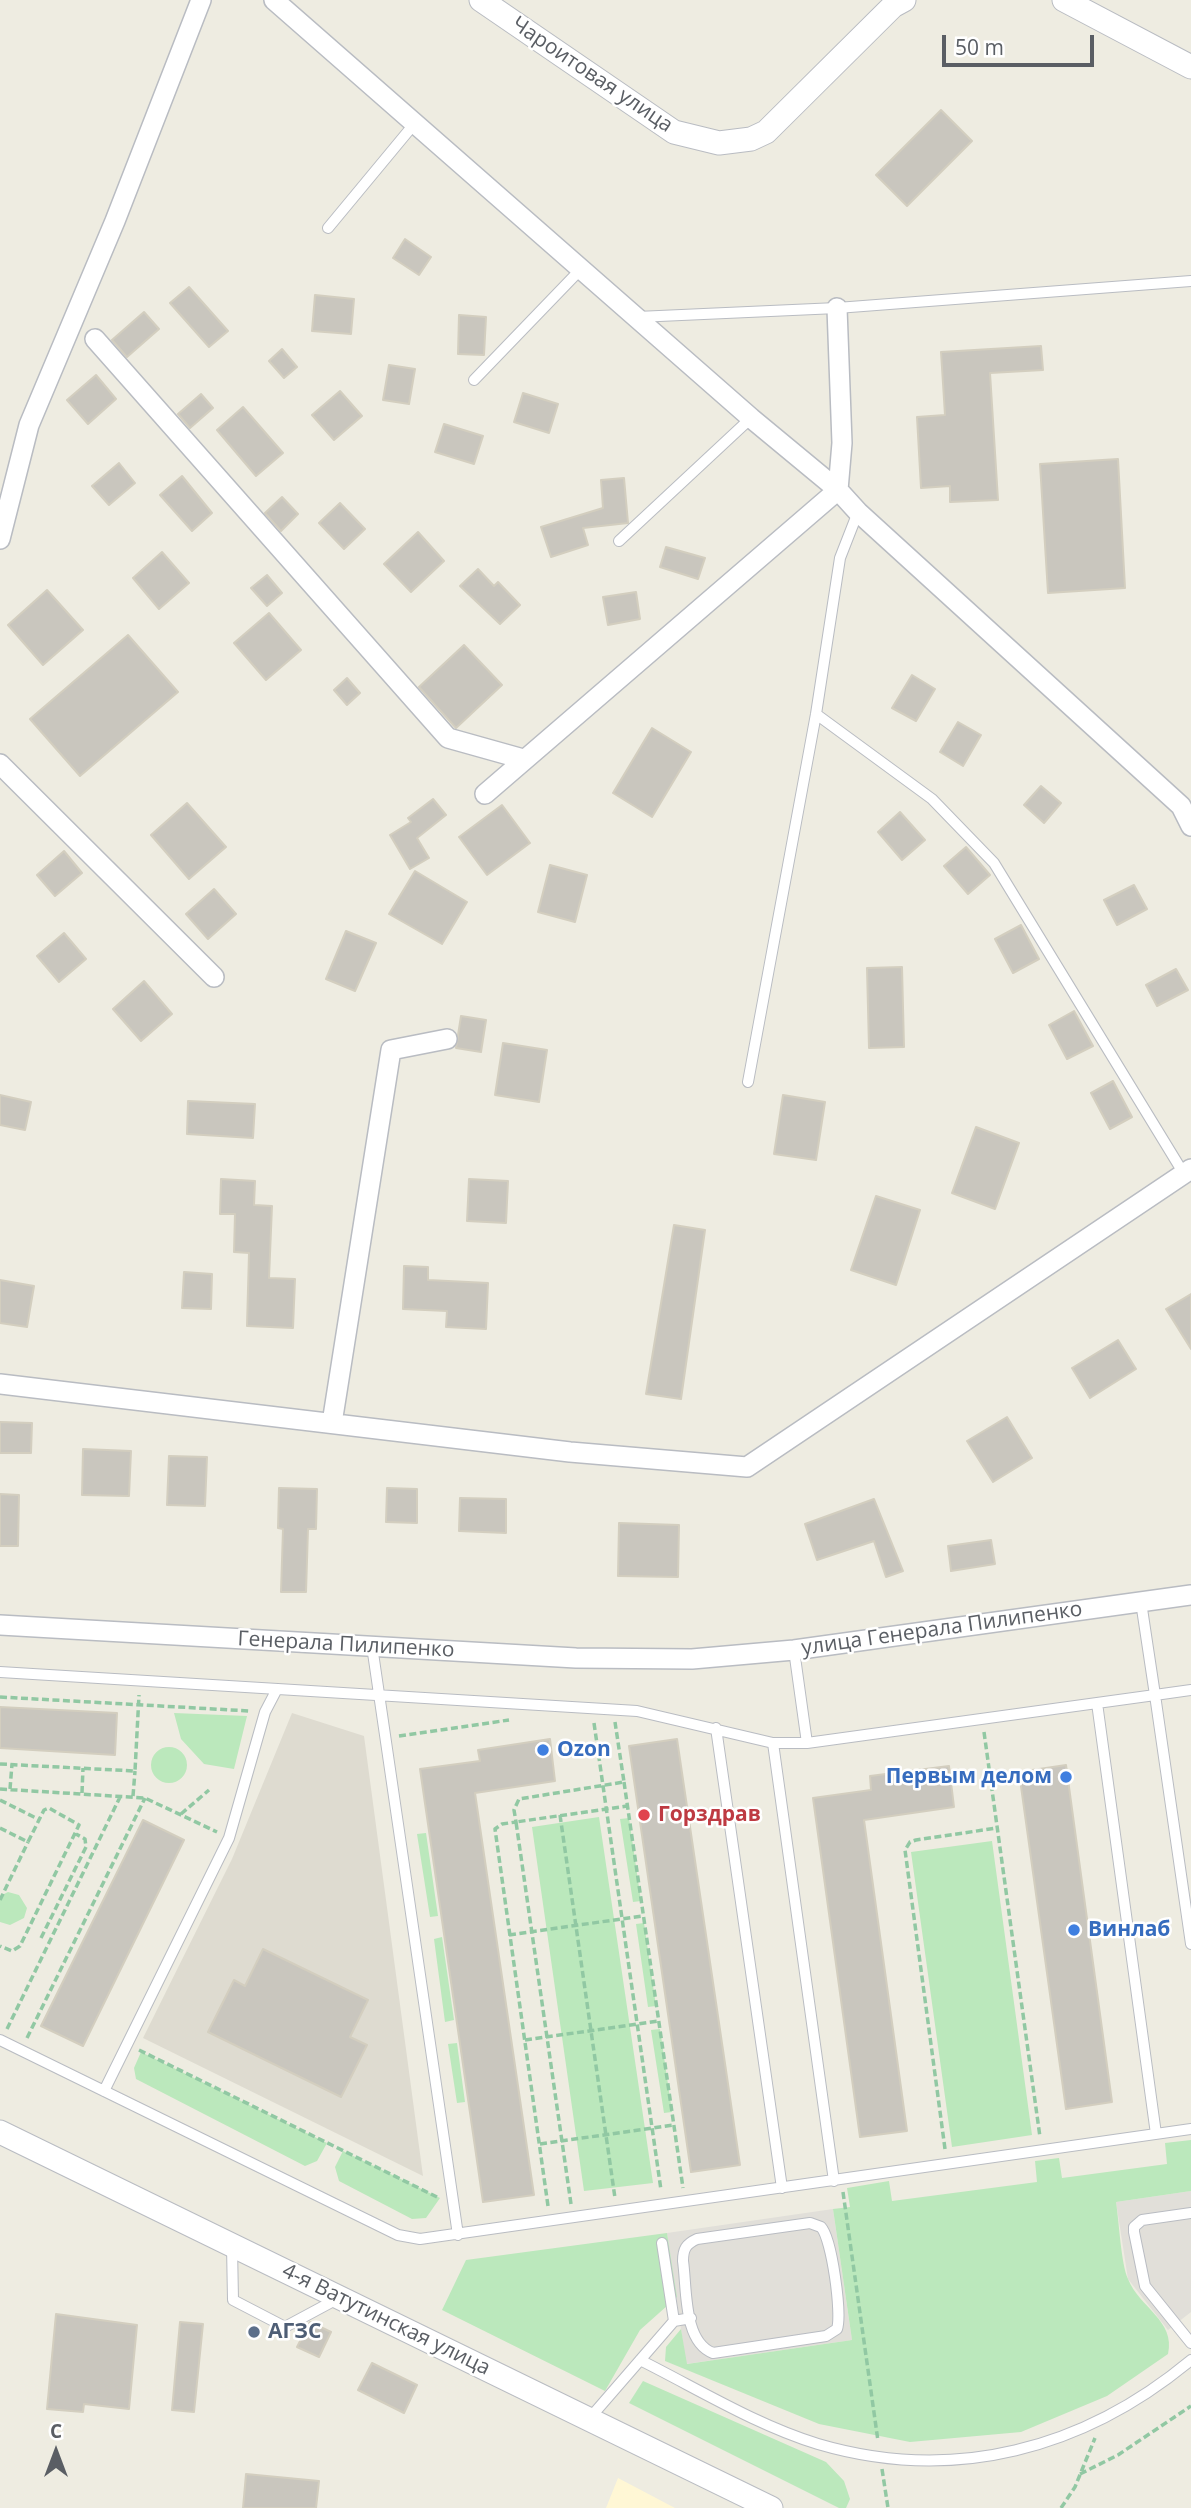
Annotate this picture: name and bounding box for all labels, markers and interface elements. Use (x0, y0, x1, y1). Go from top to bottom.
street label: Чароитовая улица (507, 12, 677, 138)
scale bar (946, 21, 1098, 65)
text: 50 m (955, 33, 1004, 61)
street label: улица Генерала Пилипенко (800, 1597, 1084, 1661)
street label: Генерала Пилипенко (237, 1627, 455, 1663)
place label: Ozon (557, 1737, 611, 1763)
marker: Ozon (535, 1742, 551, 1758)
place label: Первым делом (886, 1764, 1052, 1790)
marker: Первым делом (1058, 1769, 1074, 1785)
place label: Горздрав (658, 1802, 761, 1828)
marker: Горздрав (636, 1807, 652, 1823)
place label: Винлаб (1088, 1917, 1170, 1943)
marker: Винлаб (1066, 1922, 1082, 1938)
street label: 4-я Ватутинская улица (278, 2259, 494, 2381)
place label: АГЗС (268, 2319, 321, 2345)
marker: АГЗС (246, 2324, 262, 2340)
north arrow (21, 2417, 91, 2487)
text: С (50, 2418, 62, 2444)

